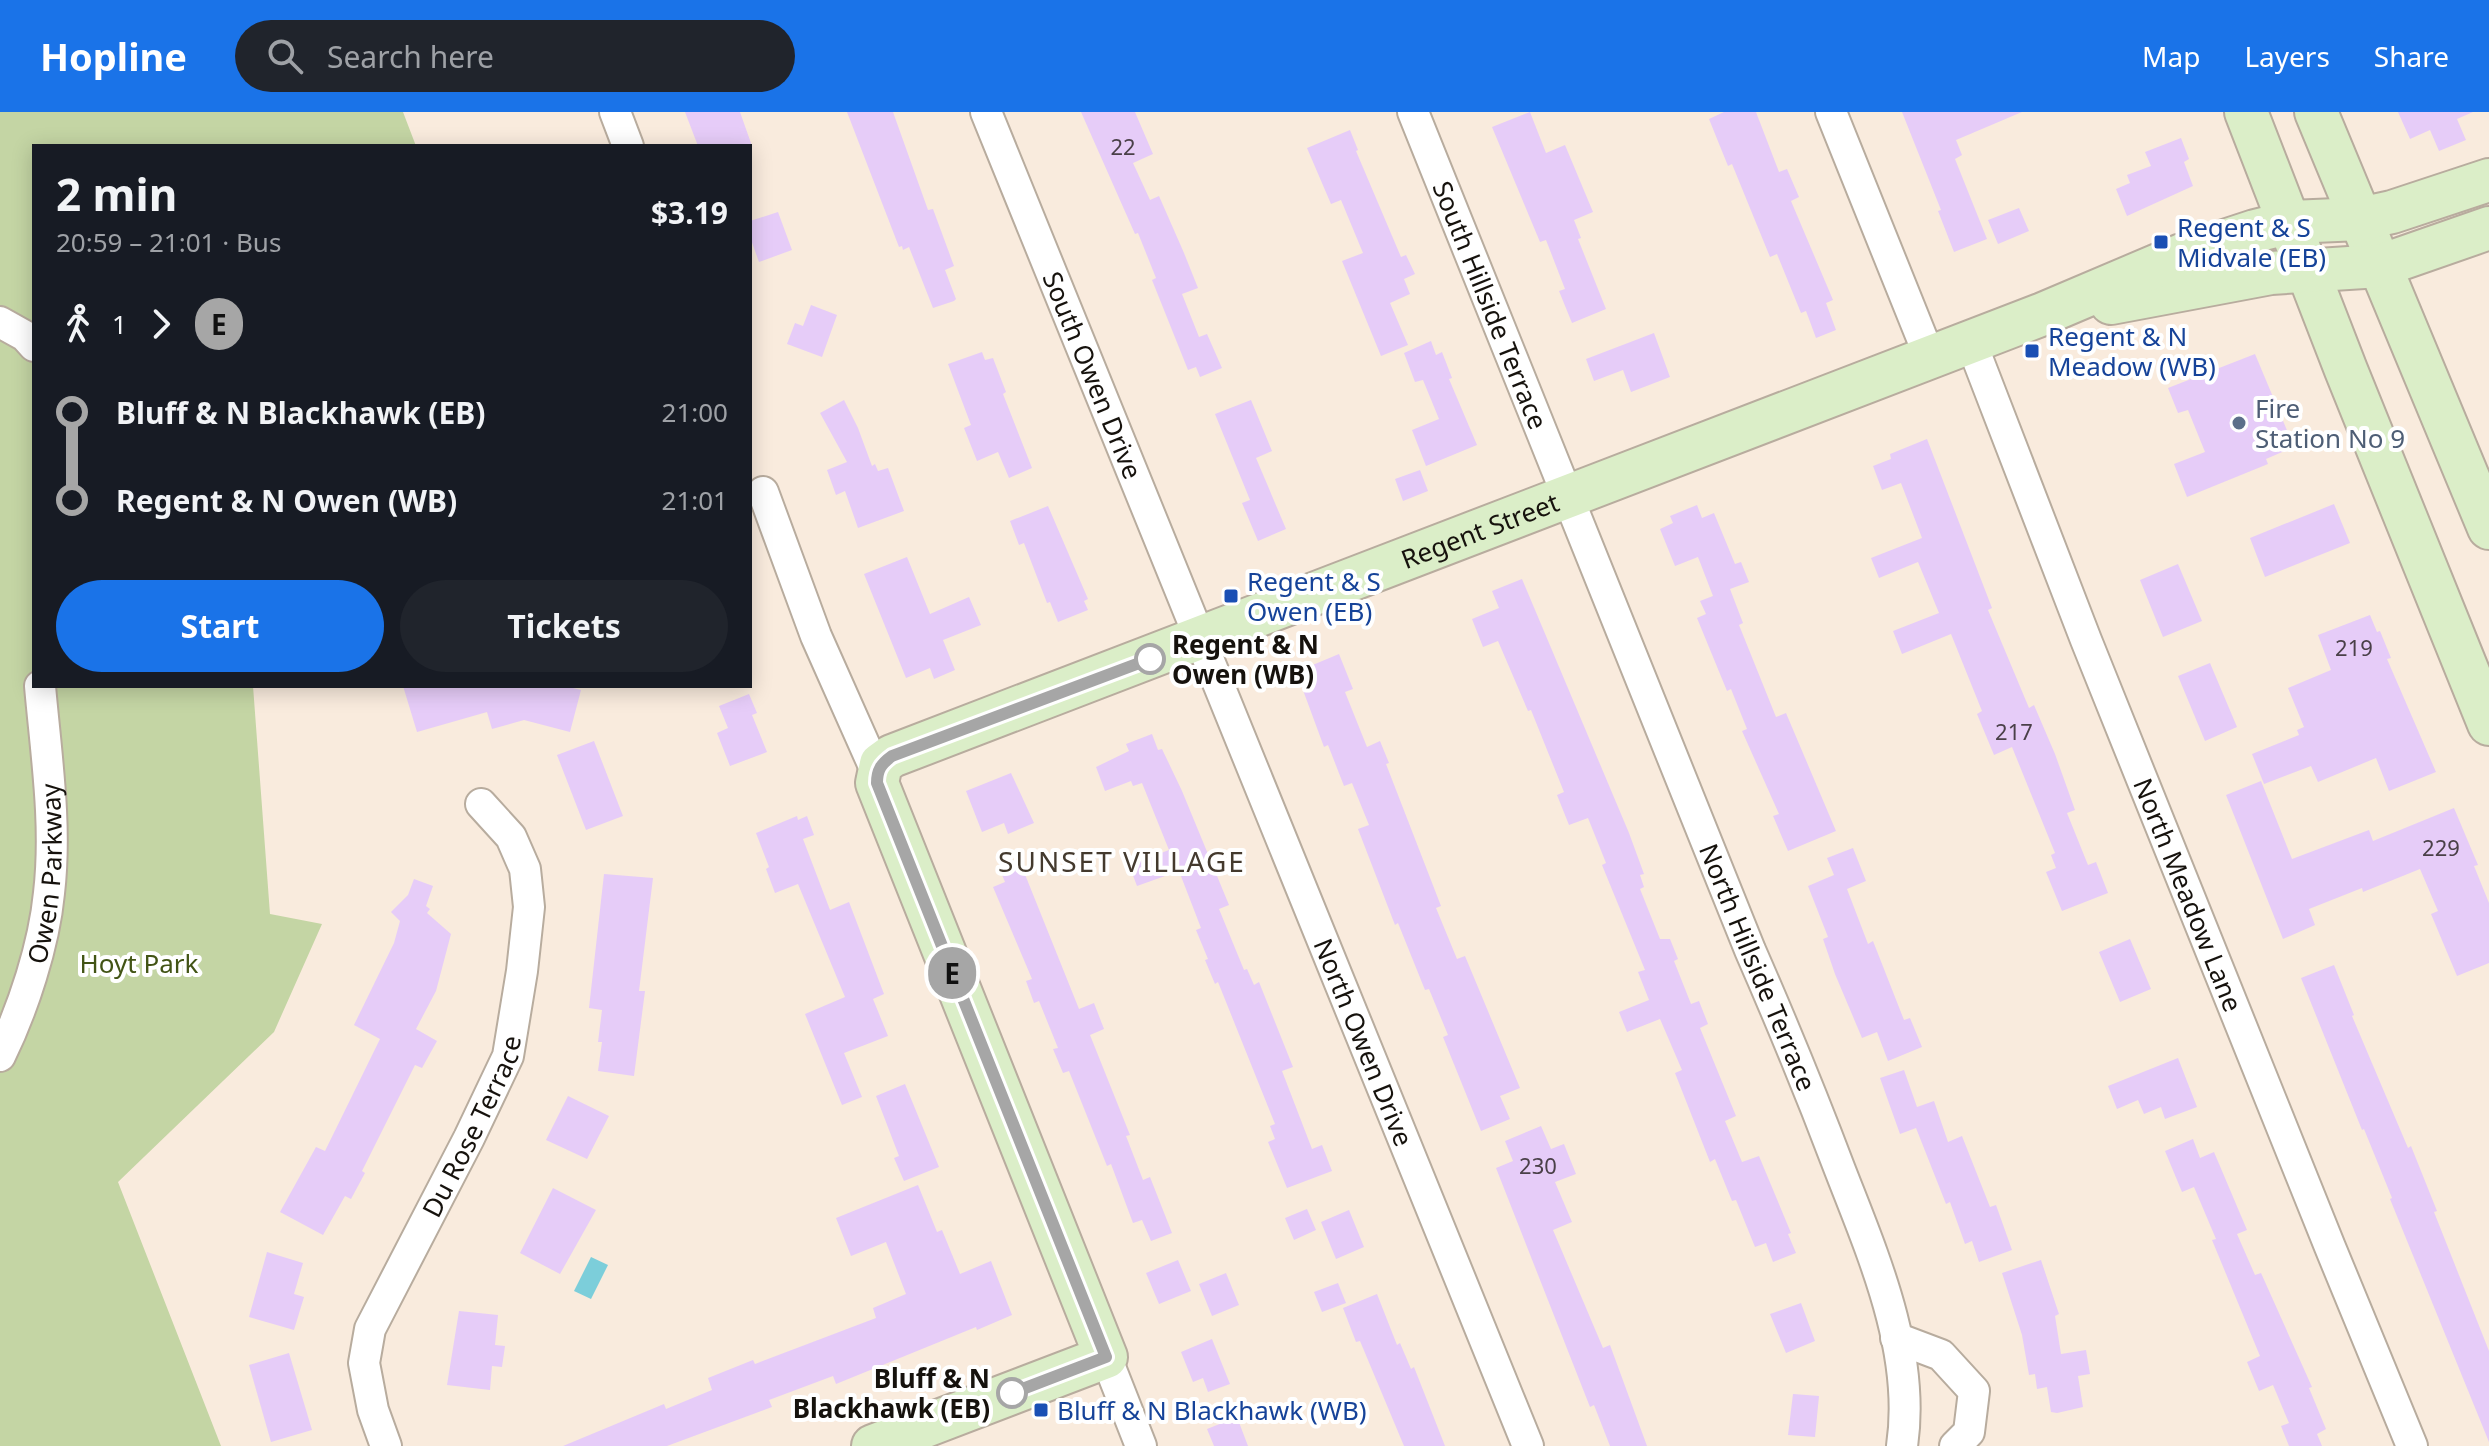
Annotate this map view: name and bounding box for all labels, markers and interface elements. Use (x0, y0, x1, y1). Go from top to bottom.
search box (235, 20, 795, 92)
text: Hopline (40, 30, 187, 82)
icon: search (263, 34, 307, 78)
text: Search here (327, 36, 494, 77)
text: Map (2142, 37, 2200, 75)
text: Layers (2244, 37, 2330, 75)
text: Share (2374, 37, 2449, 75)
house number: 22 (1110, 131, 1136, 161)
text: 2 min (56, 164, 177, 224)
street label: South Hillside Terrace (1425, 176, 1557, 434)
text: $3.19 (651, 192, 728, 233)
place label: Regent & S Midvale (EB) (2177, 209, 2326, 275)
text: 20:59 – 21:01 · Bus (56, 224, 281, 260)
marker: Regent & S Midvale (EB) (2152, 233, 2170, 251)
street label: South Owen Drive (1035, 266, 1151, 484)
icon: walk (56, 302, 100, 346)
icon: forward (139, 302, 183, 346)
text: E (211, 305, 227, 343)
text: 1 (112, 306, 127, 342)
place label: Regent & N Meadow (WB) (2048, 318, 2216, 384)
marker: Regent & N Meadow (WB) (2023, 342, 2041, 360)
place label: Fire Station No 9 (2255, 390, 2405, 456)
text: Bluff & N Blackhawk (EB) (116, 392, 485, 433)
text: 21:00 (662, 394, 728, 430)
marker: Fire Station No 9 (2230, 414, 2248, 432)
text: Regent & N Owen (WB) (116, 480, 457, 521)
text: 21:01 (662, 482, 728, 518)
street label: Regent Street (1396, 484, 1564, 577)
place label: Regent & S Owen (EB) (1247, 563, 1381, 629)
button: Start (56, 580, 384, 672)
button: Tickets (400, 580, 728, 672)
marker: Regent & S Owen (EB) (1222, 587, 1240, 605)
place label: Regent & N Owen (WB) (1172, 626, 1319, 692)
house number: 219 (2335, 632, 2373, 662)
marker: Regent & N Owen (WB) (1135, 644, 1165, 674)
house number: 217 (1995, 716, 2033, 746)
street label: North Meadow Lane (2125, 773, 2251, 1017)
street label: Owen Parkway (18, 781, 70, 968)
house number: 229 (2422, 832, 2460, 862)
street label: North Hillside Terrace (1691, 838, 1825, 1096)
district label: SUNSET VILLAGE (998, 842, 1246, 880)
street label: North Owen Drive (1306, 933, 1422, 1151)
park label: Hoyt Park (80, 945, 199, 981)
line badge: E (926, 947, 978, 999)
text: E (944, 954, 960, 992)
street label: Du Rose Terrace (413, 1033, 529, 1223)
house number: 230 (1519, 1150, 1557, 1180)
place label: Bluff & N Blackhawk (EB) (793, 1360, 990, 1426)
marker: Bluff & N Blackhawk (EB) (997, 1378, 1027, 1408)
place label: Bluff & N Blackhawk (WB) (1057, 1392, 1367, 1428)
marker: Bluff & N Blackhawk (WB) (1032, 1401, 1050, 1419)

